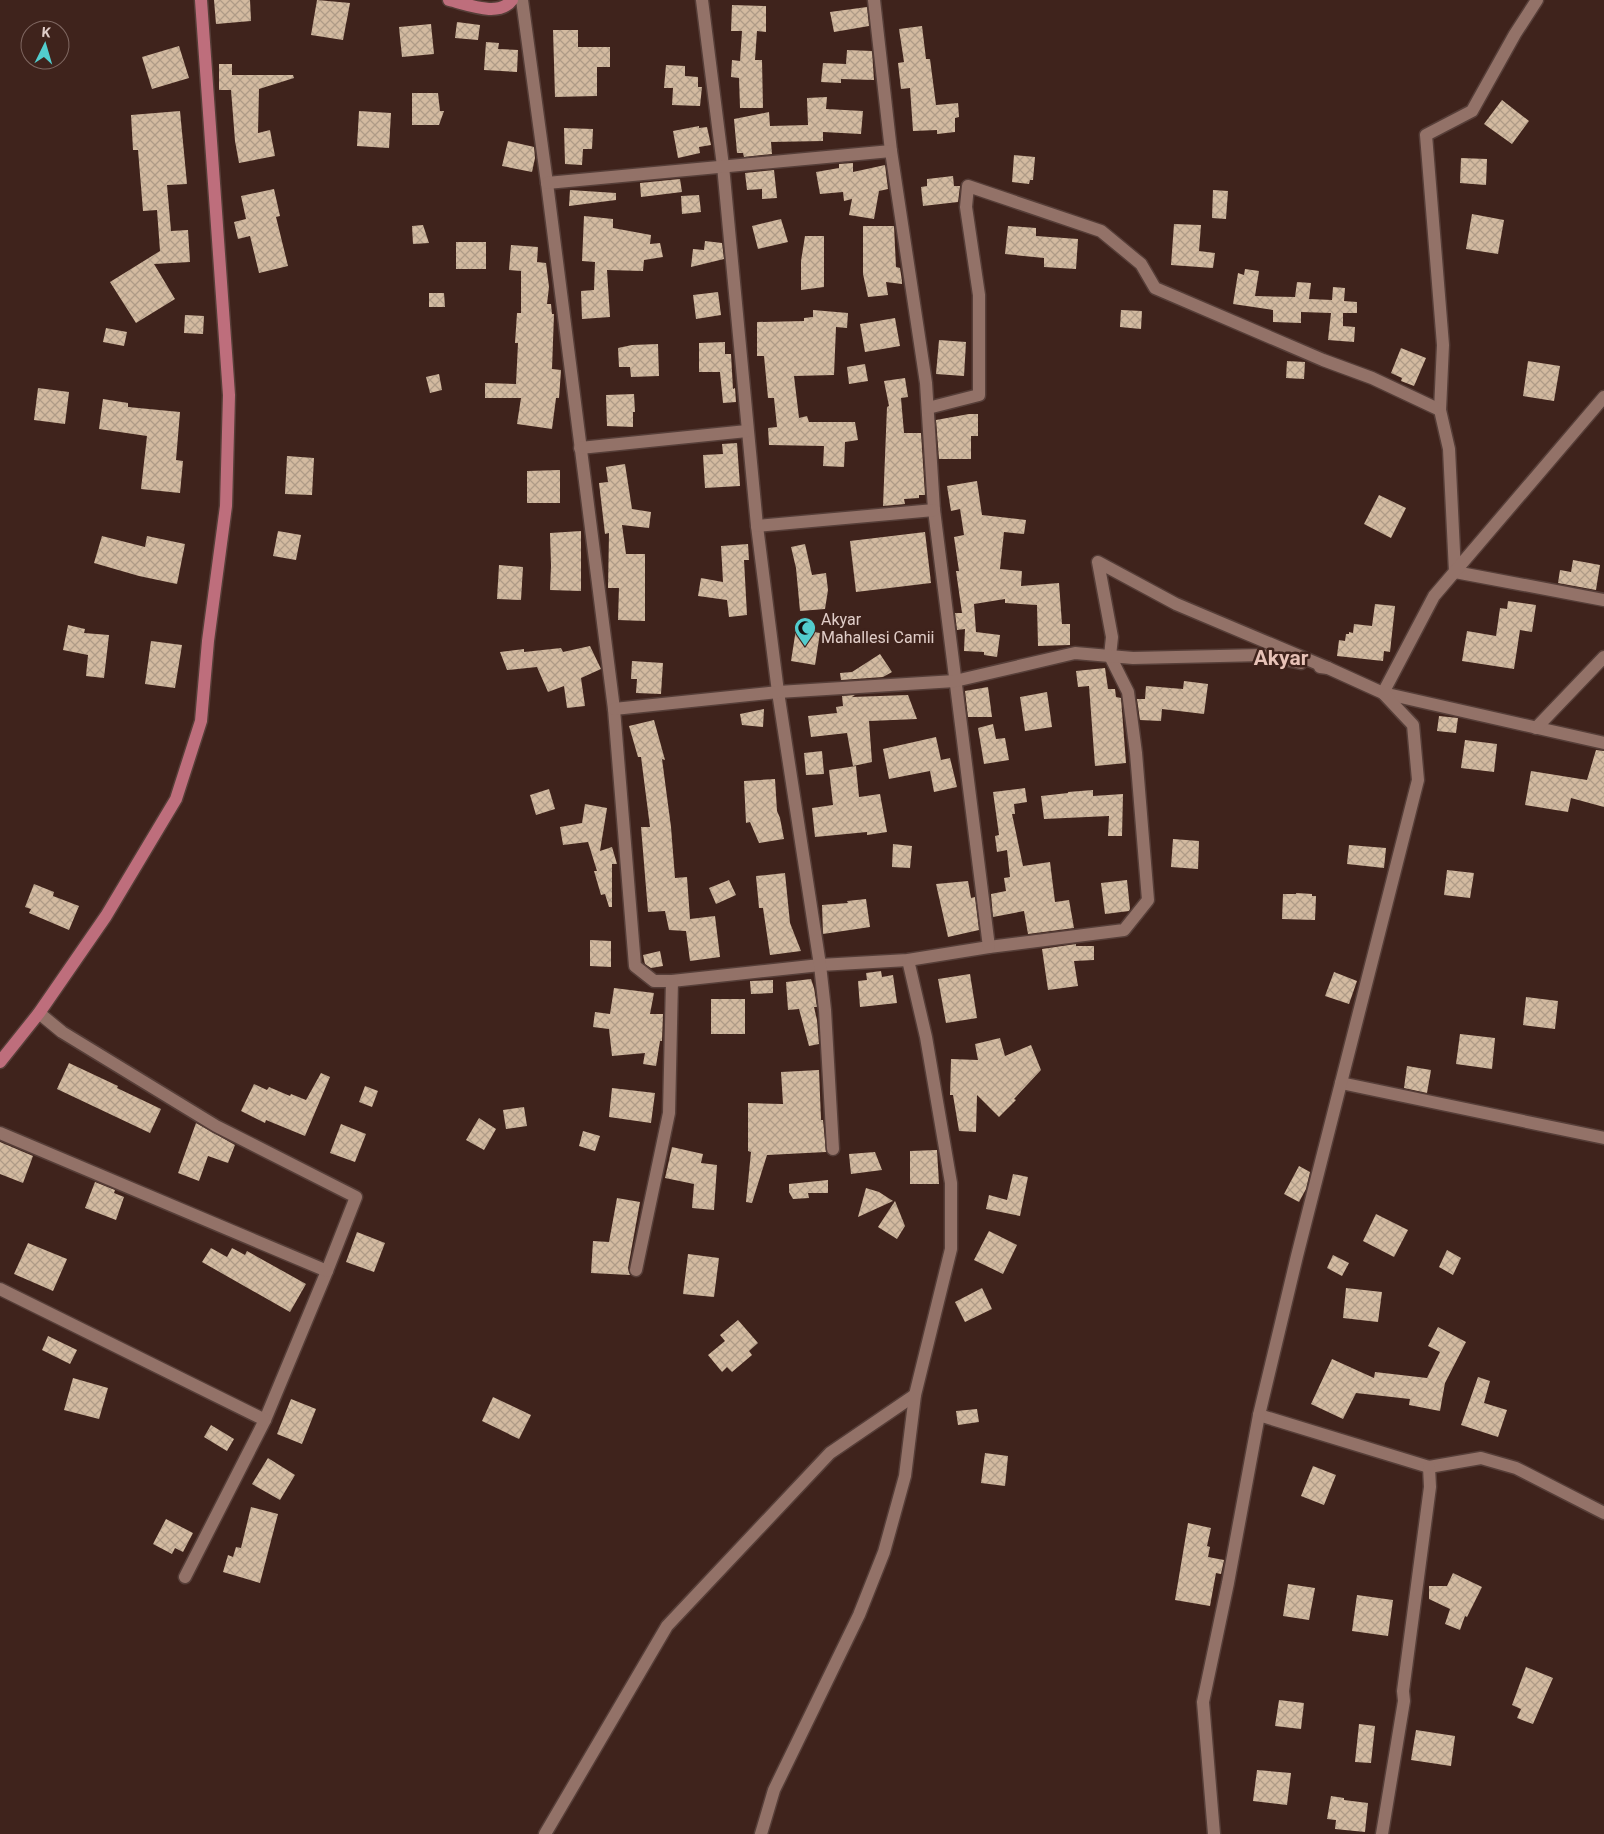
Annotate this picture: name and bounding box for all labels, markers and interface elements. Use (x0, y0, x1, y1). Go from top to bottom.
north arrow (20, 20, 70, 70)
text: K (41, 24, 51, 40)
place label: Akyar Mahallesi Camii (821, 610, 935, 647)
mosque icon: Akyar Mahallesi Camii (793, 616, 817, 647)
district label: Akyar (1254, 646, 1309, 670)

